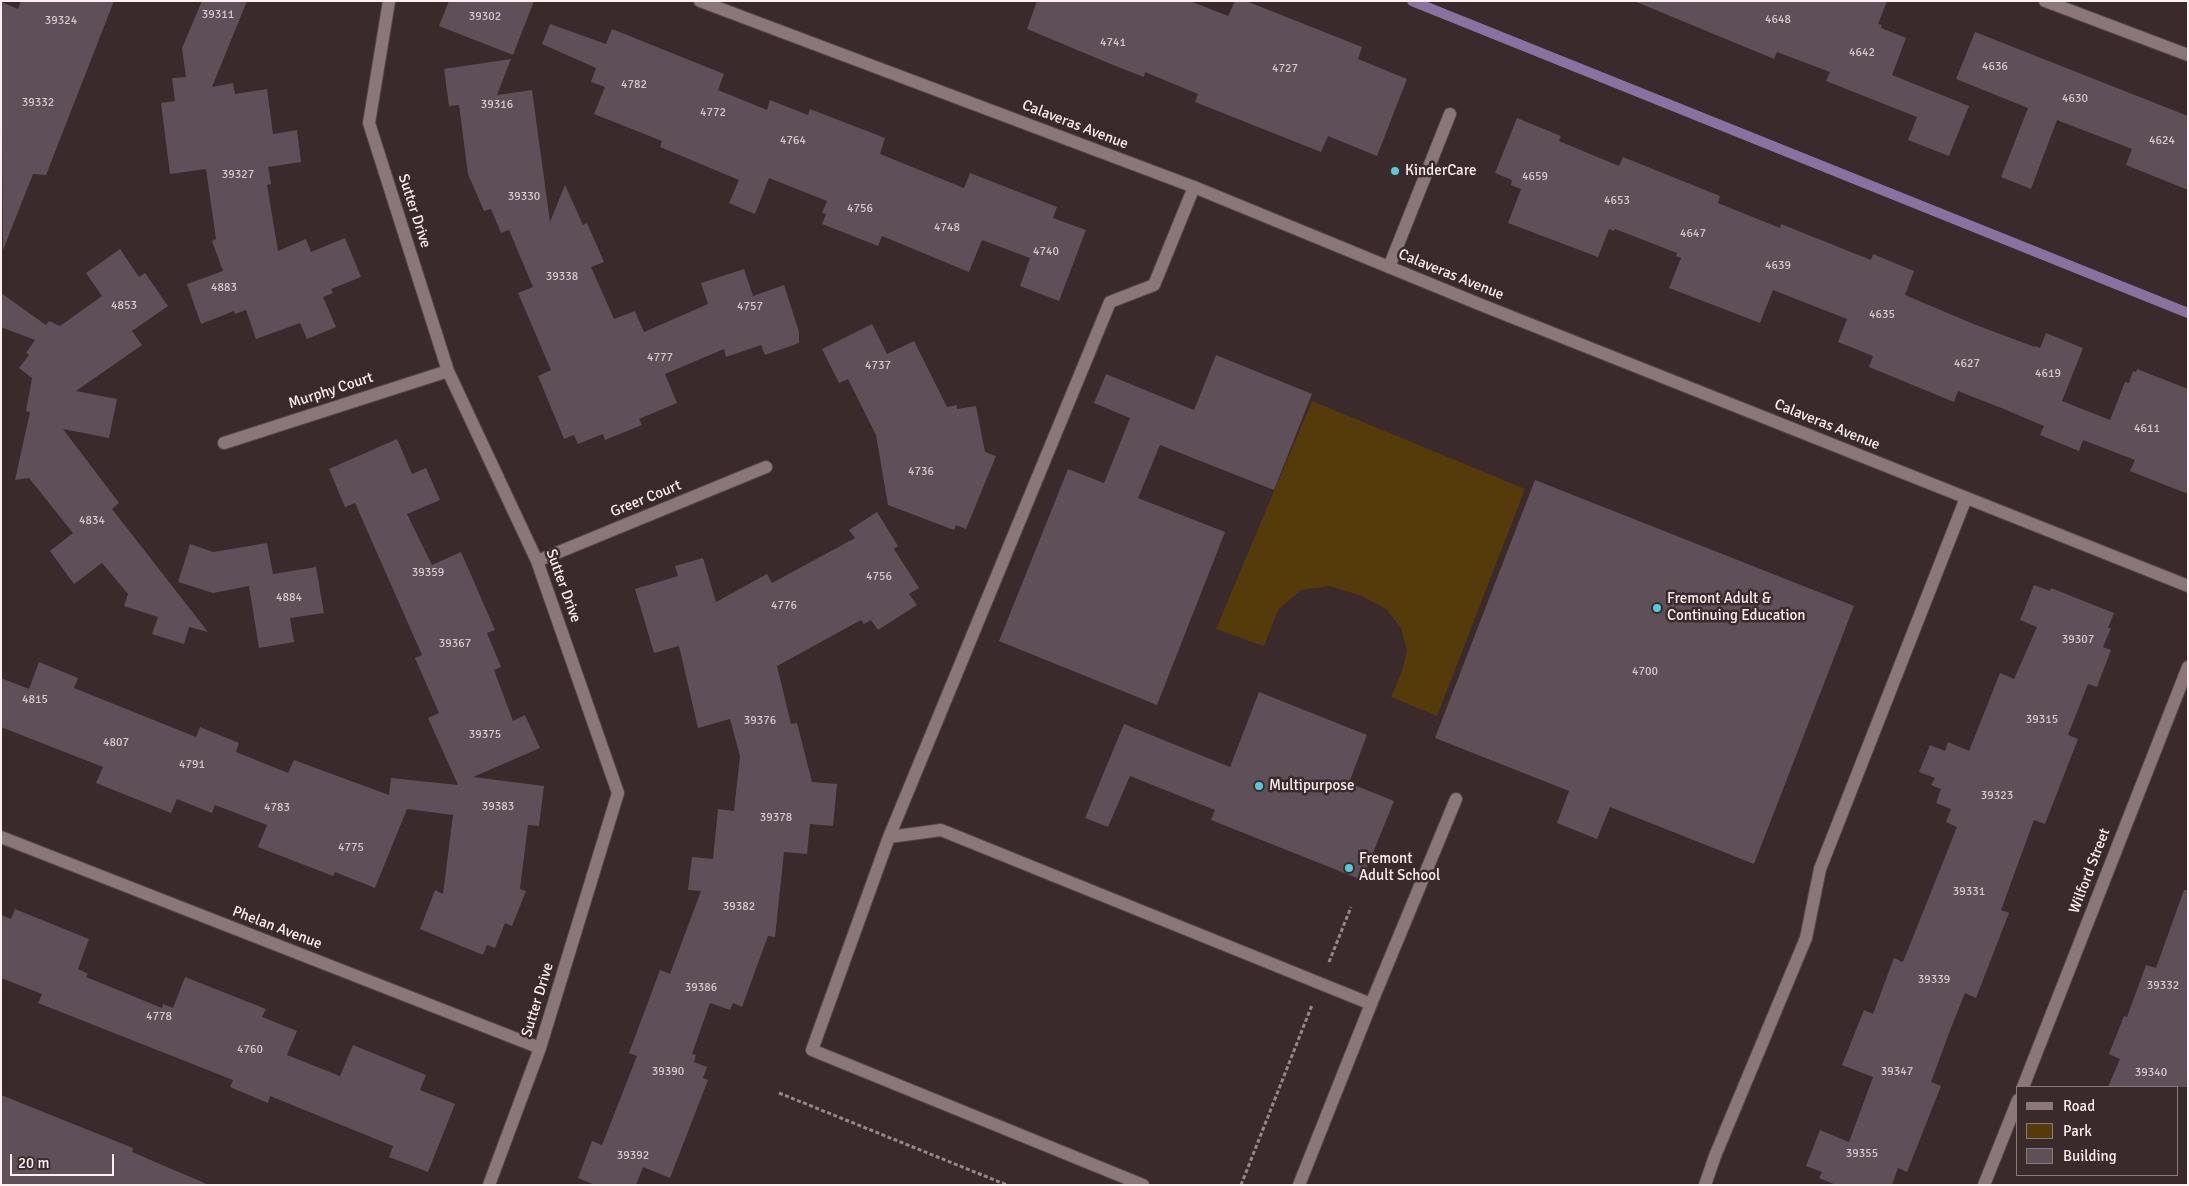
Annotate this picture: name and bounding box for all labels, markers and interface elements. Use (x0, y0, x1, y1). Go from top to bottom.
house number: 39311 (202, 8, 234, 22)
house number: 39302 (469, 10, 501, 24)
house number: 4648 (1765, 13, 1791, 27)
house number: 39324 (45, 14, 77, 28)
house number: 4741 (1100, 36, 1126, 50)
house number: 4642 (1849, 46, 1875, 60)
house number: 4636 (1982, 60, 2008, 74)
house number: 4727 (1272, 62, 1298, 76)
house number: 4782 (621, 78, 647, 92)
house number: 4630 (2062, 92, 2088, 106)
house number: 39332 (22, 96, 54, 110)
street label: Calaveras Avenue (1019, 96, 1131, 154)
house number: 39316 (481, 98, 513, 112)
house number: 4772 (700, 106, 726, 120)
house number: 4764 (780, 134, 806, 148)
house number: 4624 (2149, 134, 2175, 148)
place label: KinderCare (1405, 162, 1476, 180)
marker: KinderCare (1389, 165, 1401, 177)
house number: 39327 (222, 168, 254, 182)
house number: 4659 (1522, 170, 1548, 184)
street label: Sutter Drive (394, 172, 434, 250)
house number: 39330 (508, 190, 540, 204)
house number: 4653 (1604, 194, 1630, 208)
house number: 4756 (847, 202, 873, 216)
house number: 4748 (934, 221, 960, 235)
house number: 4647 (1680, 227, 1706, 241)
house number: 4740 (1033, 245, 1059, 259)
street label: Calaveras Avenue (1396, 246, 1506, 304)
house number: 4639 (1765, 259, 1791, 273)
house number: 39338 (546, 270, 578, 284)
house number: 4883 (211, 281, 237, 295)
house number: 4853 (111, 299, 137, 313)
house number: 4757 (737, 300, 763, 314)
house number: 4635 (1869, 308, 1895, 322)
house number: 4777 (647, 351, 673, 365)
house number: 4627 (1954, 357, 1980, 371)
house number: 4737 (865, 359, 891, 373)
house number: 4619 (2035, 367, 2061, 381)
street label: Murphy Court (286, 369, 376, 413)
street label: Calaveras Avenue (1772, 396, 1882, 454)
house number: 4611 (2134, 422, 2160, 436)
house number: 4736 (908, 465, 934, 479)
street label: Greer Court (608, 477, 684, 521)
house number: 4834 (79, 514, 105, 528)
street label: Sutter Drive (541, 547, 585, 625)
house number: 39359 (412, 566, 444, 580)
house number: 4756 (866, 570, 892, 584)
place label: Fremont Adult & Continuing Education (1667, 590, 1806, 625)
house number: 4884 (276, 591, 302, 605)
house number: 4776 (771, 599, 797, 613)
marker: Fremont Adult & Continuing Education (1651, 602, 1663, 614)
house number: 39307 (2062, 633, 2094, 647)
house number: 39367 (439, 637, 471, 651)
house number: 4700 (1632, 665, 1658, 679)
house number: 4815 (22, 693, 48, 707)
house number: 39315 (2026, 713, 2058, 727)
house number: 39376 (744, 714, 776, 728)
house number: 39375 (469, 728, 501, 742)
house number: 4807 (103, 736, 129, 750)
house number: 4791 (179, 758, 205, 772)
place label: Multipurpose (1269, 777, 1354, 795)
marker: Multipurpose (1253, 780, 1265, 792)
house number: 39323 (1981, 789, 2013, 803)
house number: 39383 (482, 800, 514, 814)
house number: 4783 (264, 801, 290, 815)
house number: 39378 (760, 811, 792, 825)
street label: Wilford Street (2066, 826, 2114, 916)
house number: 4775 (338, 841, 364, 855)
place label: Fremont Adult School (1359, 850, 1441, 885)
marker: Fremont Adult School (1343, 862, 1355, 874)
house number: 39331 (1953, 885, 1985, 899)
house number: 39382 (723, 900, 755, 914)
street label: Phelan Avenue (230, 903, 324, 953)
street label: Sutter Drive (518, 961, 558, 1039)
house number: 39339 (1918, 973, 1950, 987)
house number: 39332 (2147, 979, 2179, 993)
house number: 39386 (685, 981, 717, 995)
house number: 4778 (146, 1010, 172, 1024)
house number: 4760 (237, 1043, 263, 1057)
house number: 39390 (652, 1065, 684, 1079)
house number: 39347 (1881, 1065, 1913, 1079)
house number: 39340 (2135, 1066, 2167, 1080)
legend (2016, 1086, 2179, 1176)
text: Road (2063, 1097, 2095, 1115)
text: Park (2063, 1122, 2092, 1140)
scale bar (12, 1144, 116, 1176)
house number: 39355 (1846, 1147, 1878, 1161)
text: Building (2063, 1147, 2117, 1165)
house number: 39392 (617, 1149, 649, 1163)
text: 20 m (18, 1154, 49, 1172)

